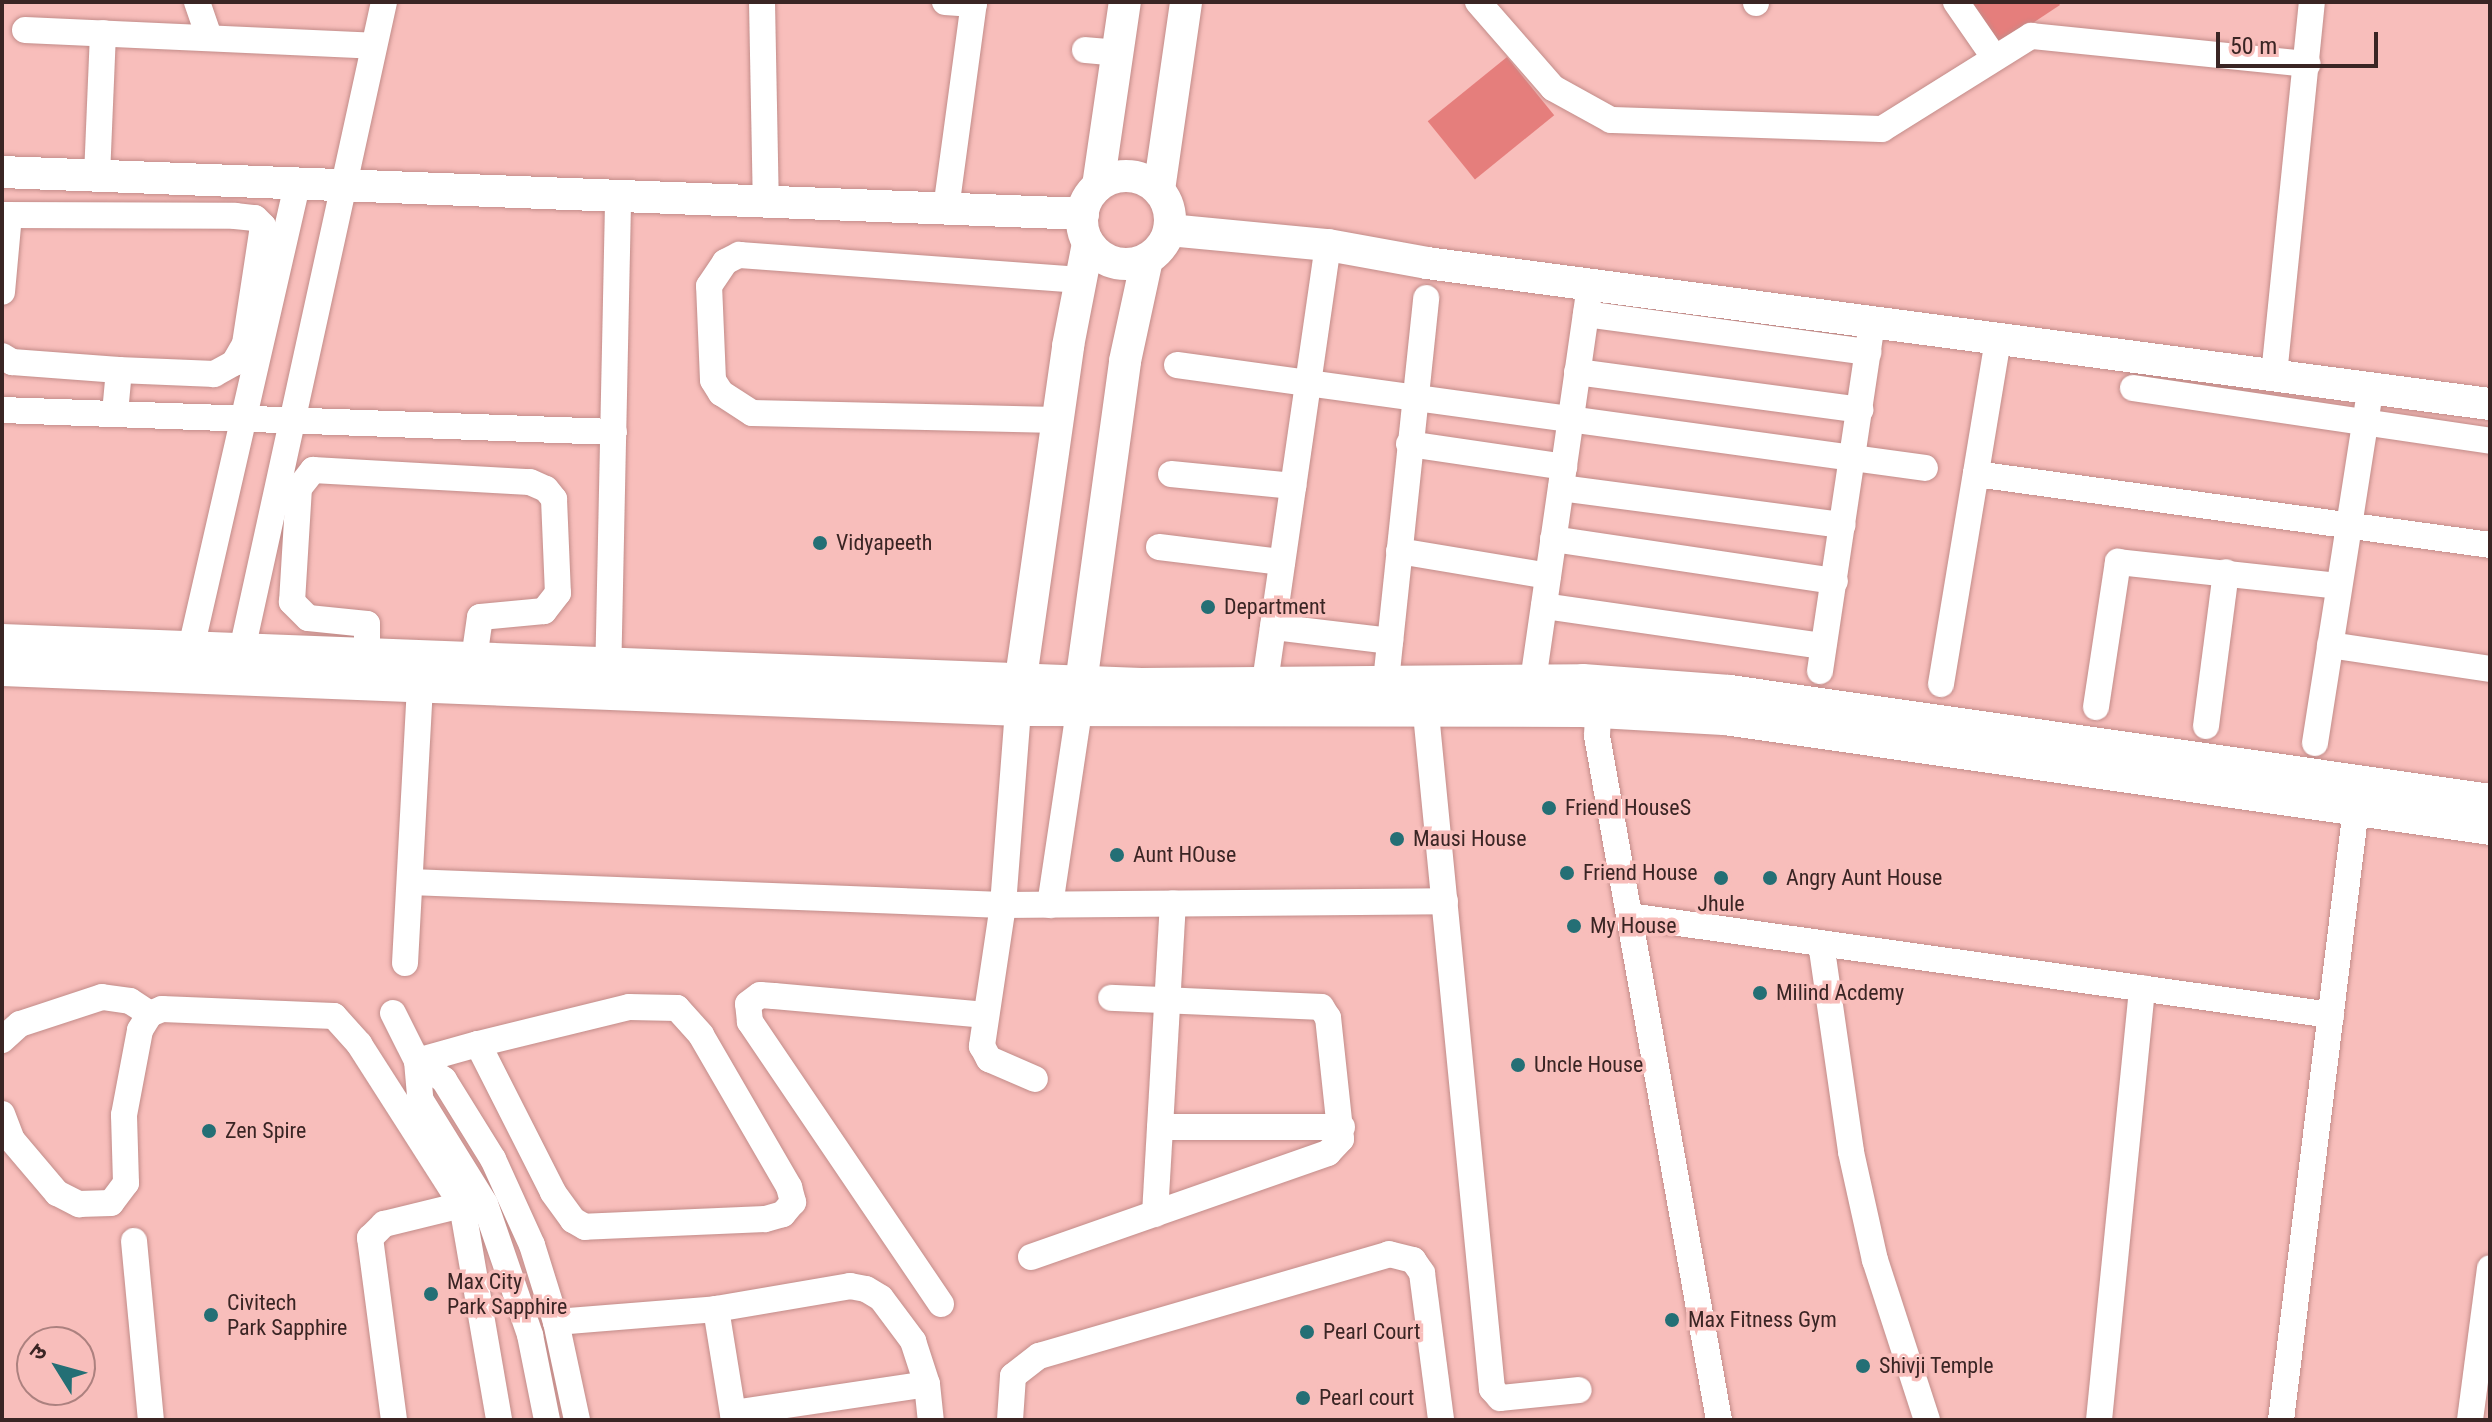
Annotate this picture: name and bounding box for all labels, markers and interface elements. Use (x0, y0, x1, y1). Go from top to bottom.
scale bar (2220, 16, 2382, 66)
text: 50 m (2230, 32, 2277, 60)
place label: Vidyapeeth (836, 530, 932, 556)
marker: Vidyapeeth (811, 534, 829, 552)
place label: Department (1224, 594, 1326, 620)
marker: Department (1199, 598, 1217, 616)
place label: Friend HouseS (1565, 795, 1691, 821)
marker: Friend HouseS (1540, 799, 1558, 817)
place label: Mausi House (1413, 826, 1527, 852)
marker: Mausi House (1388, 830, 1406, 848)
place label: Aunt HOuse (1133, 842, 1236, 868)
marker: Aunt HOuse (1108, 846, 1126, 864)
place label: Friend House (1583, 860, 1698, 886)
marker: Friend House (1558, 864, 1576, 882)
place label: Angry Aunt House (1786, 865, 1942, 891)
marker: Jhule (1712, 869, 1730, 887)
marker: Angry Aunt House (1761, 869, 1779, 887)
place label: Jhule (1697, 891, 1745, 917)
place label: My House (1590, 913, 1676, 939)
marker: My House (1565, 917, 1583, 935)
place label: Milind Acdemy (1776, 980, 1904, 1006)
marker: Milind Acdemy (1751, 984, 1769, 1002)
place label: Uncle House (1534, 1052, 1643, 1078)
marker: Uncle House (1509, 1056, 1527, 1074)
place label: Zen Spire (225, 1118, 306, 1144)
marker: Zen Spire (200, 1122, 218, 1140)
place label: Max City Park Sapphire (447, 1268, 567, 1320)
marker: Max City Park Sapphire (422, 1285, 440, 1303)
place label: Civitech Park Sapphire (227, 1289, 347, 1340)
marker: Civitech Park Sapphire (202, 1306, 220, 1324)
place label: Max Fitness Gym (1688, 1307, 1837, 1333)
marker: Max Fitness Gym (1663, 1311, 1681, 1329)
place label: Pearl Court (1323, 1319, 1421, 1345)
marker: Pearl Court (1298, 1323, 1316, 1341)
north arrow (16, 1326, 96, 1406)
text: उ (24, 1340, 52, 1365)
place label: Shivji Temple (1879, 1353, 1994, 1379)
marker: Shivji Temple (1854, 1357, 1872, 1375)
place label: Pearl court (1319, 1385, 1414, 1411)
marker: Pearl court (1294, 1389, 1312, 1407)

